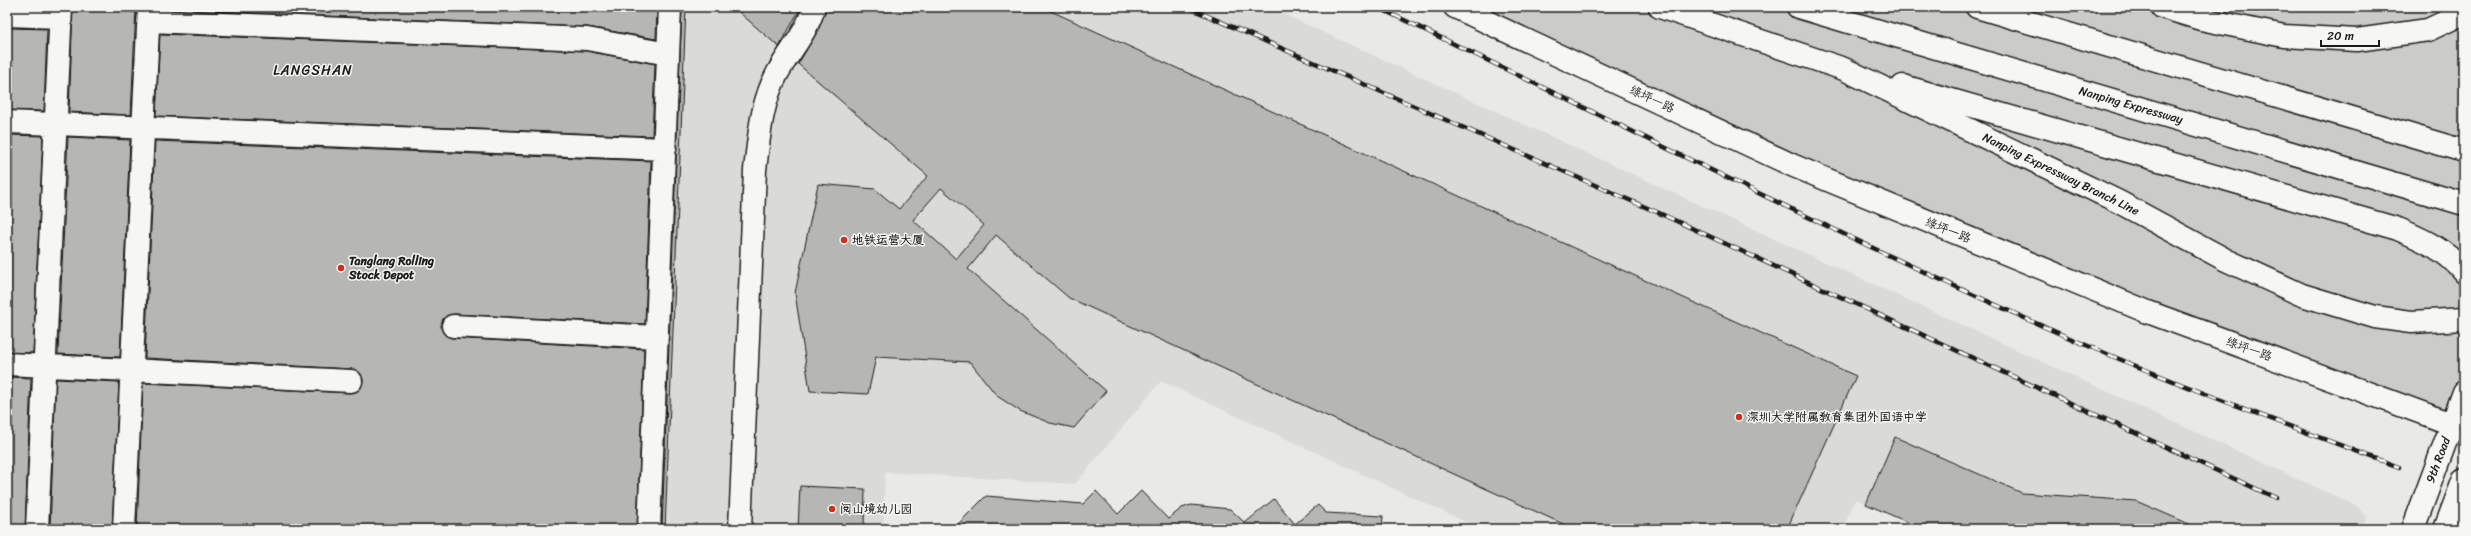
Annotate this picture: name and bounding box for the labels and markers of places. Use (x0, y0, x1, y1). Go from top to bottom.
place label: 地铁运营大厦 (852, 229, 924, 251)
marker: 地铁运营大厦 (839, 235, 849, 245)
place label: Tanglang Rolling Stock Depot (348, 250, 434, 286)
marker: Tanglang Rolling Stock Depot (336, 263, 346, 273)
place label: 深圳大学附属教育集团外国语中学 (1747, 406, 1927, 428)
marker: 深圳大学附属教育集团外国语中学 (1734, 412, 1744, 422)
place label: 阅山境幼儿园 (840, 498, 912, 520)
marker: 阅山境幼儿园 (827, 504, 837, 514)

